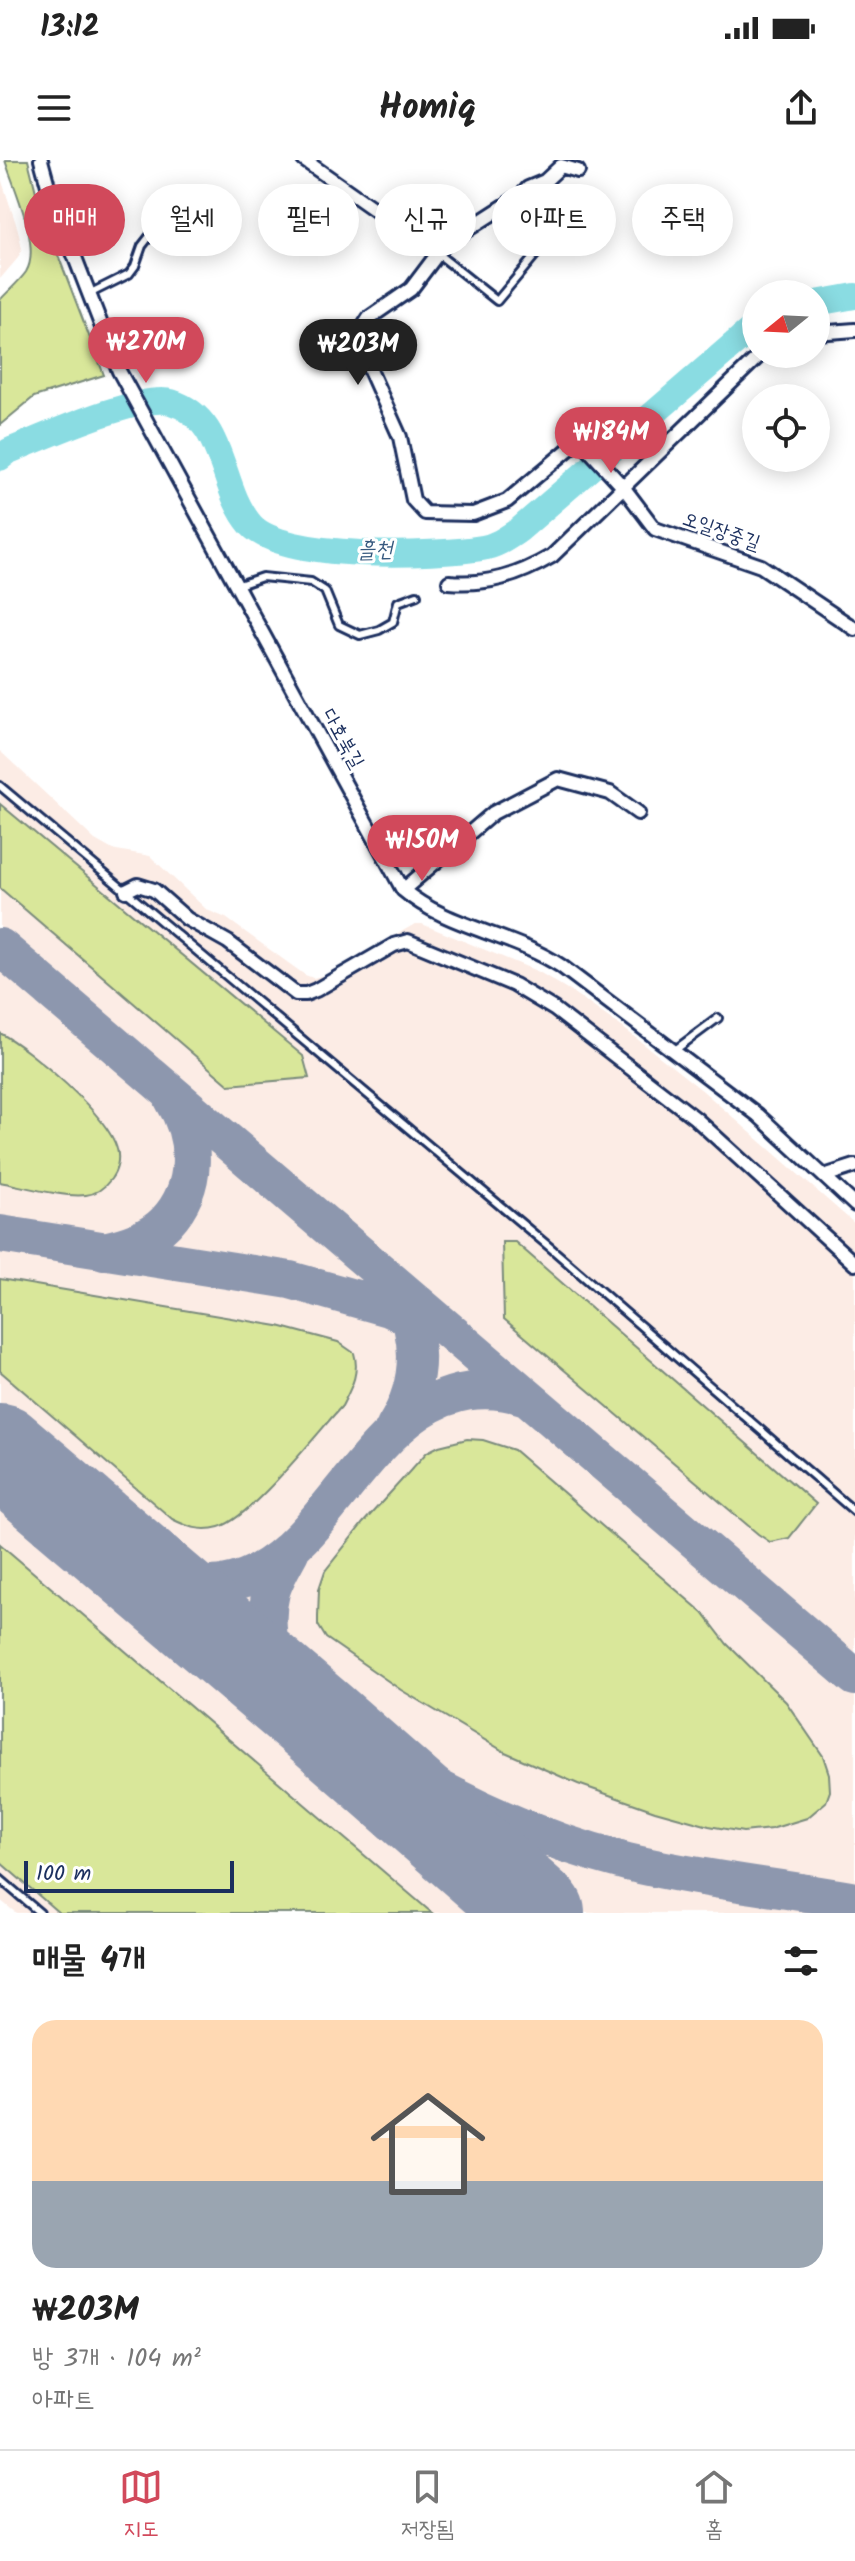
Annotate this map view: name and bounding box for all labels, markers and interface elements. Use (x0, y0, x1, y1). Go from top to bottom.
text: 13:12 (40, 4, 99, 52)
text: Homiq (379, 80, 476, 137)
icon: menu (32, 86, 76, 130)
icon: share (779, 86, 823, 130)
chip: 매매 (24, 184, 125, 256)
chip: 월세 (141, 184, 242, 256)
chip: 필터 (258, 184, 359, 256)
chip: 신규 (375, 184, 476, 256)
chip: 아파트 (492, 184, 616, 256)
chip: 주택 (632, 184, 733, 256)
north arrow (742, 280, 830, 368)
map controls (742, 280, 830, 472)
pin: ₩270M (90, 317, 202, 385)
pin: ₩203M (302, 319, 414, 387)
text: ₩270M (106, 322, 186, 364)
text: ₩203M (317, 324, 399, 366)
button: locate (742, 384, 830, 472)
pin: ₩184M (555, 407, 667, 475)
text: ₩184M (573, 412, 649, 454)
street label: 오일장중길 (678, 504, 764, 560)
water label: 흘천 (357, 533, 395, 569)
street label: 다호북길 (312, 703, 372, 775)
pin: ₩150M (366, 815, 478, 883)
text: ₩150M (385, 820, 459, 862)
scale bar (24, 1857, 234, 1893)
text: 100 m (36, 1857, 91, 1892)
text: 매물 4개 (32, 1934, 146, 1988)
icon: filters (779, 1939, 823, 1983)
icon: home (356, 2072, 500, 2216)
text: ₩203M (32, 2284, 139, 2338)
text: 방 3개 · 104 m² (32, 2338, 201, 2380)
text: 아파트 (32, 2380, 95, 2422)
tab: 지도 (119, 2465, 163, 2548)
tab: 저장됨 (401, 2465, 454, 2548)
tab: 홈 (692, 2465, 736, 2548)

